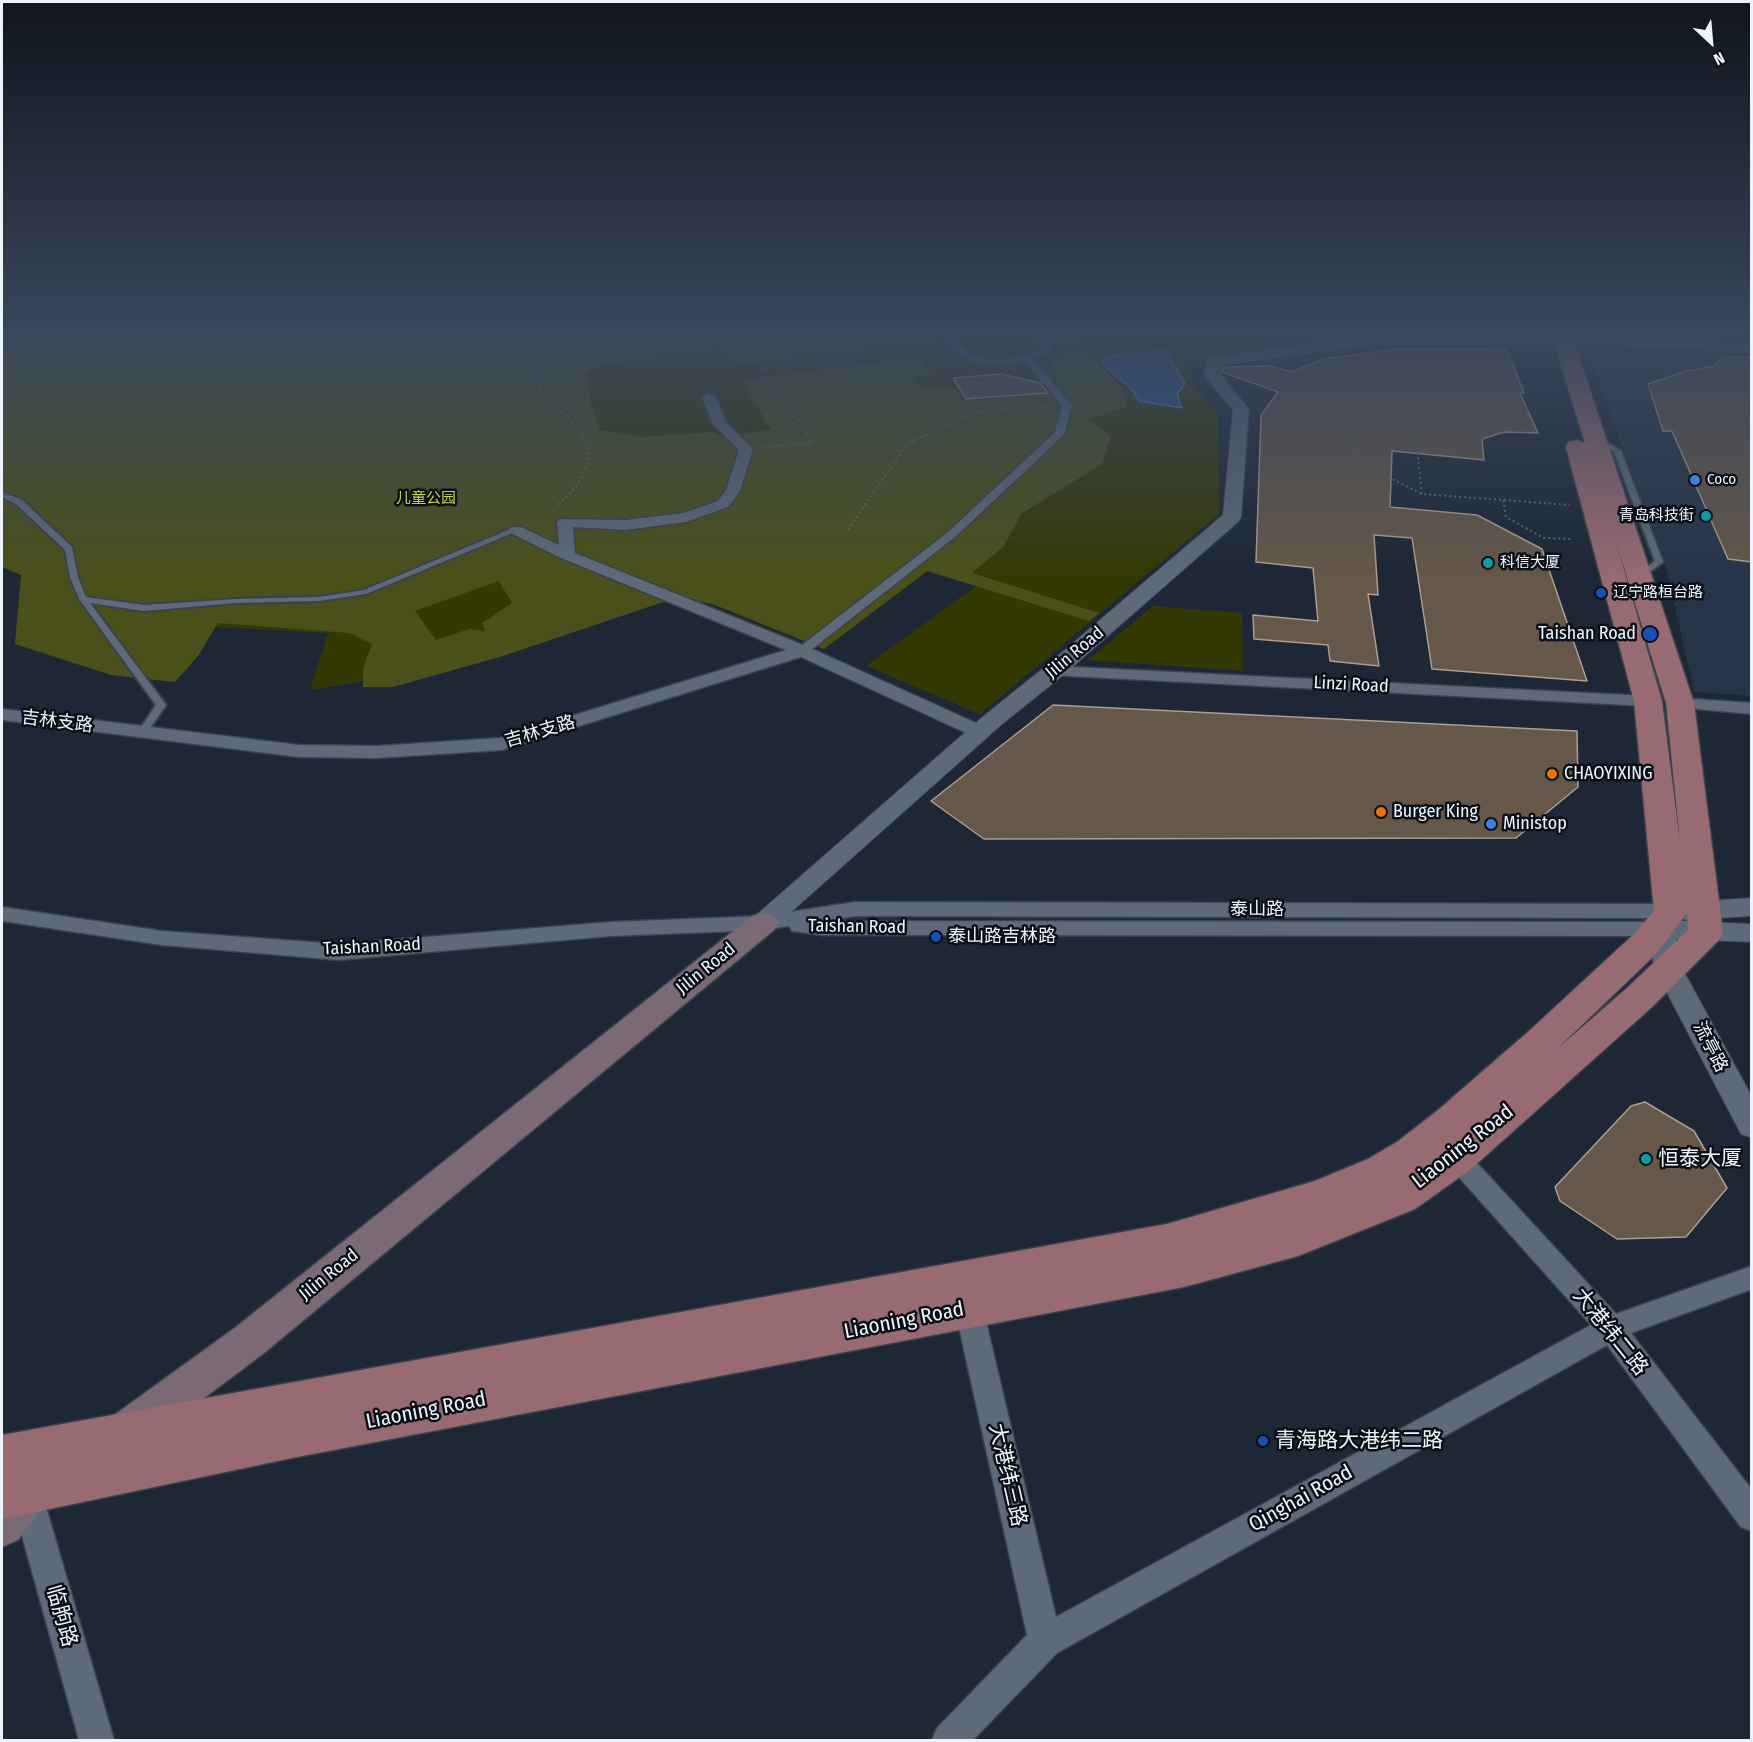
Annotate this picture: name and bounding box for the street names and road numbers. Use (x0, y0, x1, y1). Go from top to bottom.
street label: Jilin Road (1041, 622, 1109, 684)
street label: Linzi Road (1313, 672, 1389, 698)
street label: 吉林支路 (20, 707, 94, 737)
street label: 吉林支路 (502, 712, 578, 752)
street label: 泰山路 (1230, 899, 1284, 921)
street label: Taishan Road (808, 915, 906, 939)
street label: Taishan Road (323, 934, 421, 960)
street label: Jilin Road (672, 939, 740, 999)
street label: 流亭路 (1688, 1018, 1732, 1076)
street label: Liaoning Road (1407, 1100, 1519, 1194)
street label: Jilin Road (295, 1245, 363, 1305)
street label: 大港纬二路 (1567, 1283, 1653, 1381)
street label: Liaoning Road (842, 1297, 966, 1345)
street label: Liaoning Road (364, 1387, 488, 1435)
street label: 大港纬三路 (983, 1421, 1031, 1529)
street label: Qinghai Road (1245, 1460, 1357, 1538)
street label: 临朐路 (40, 1582, 82, 1650)

